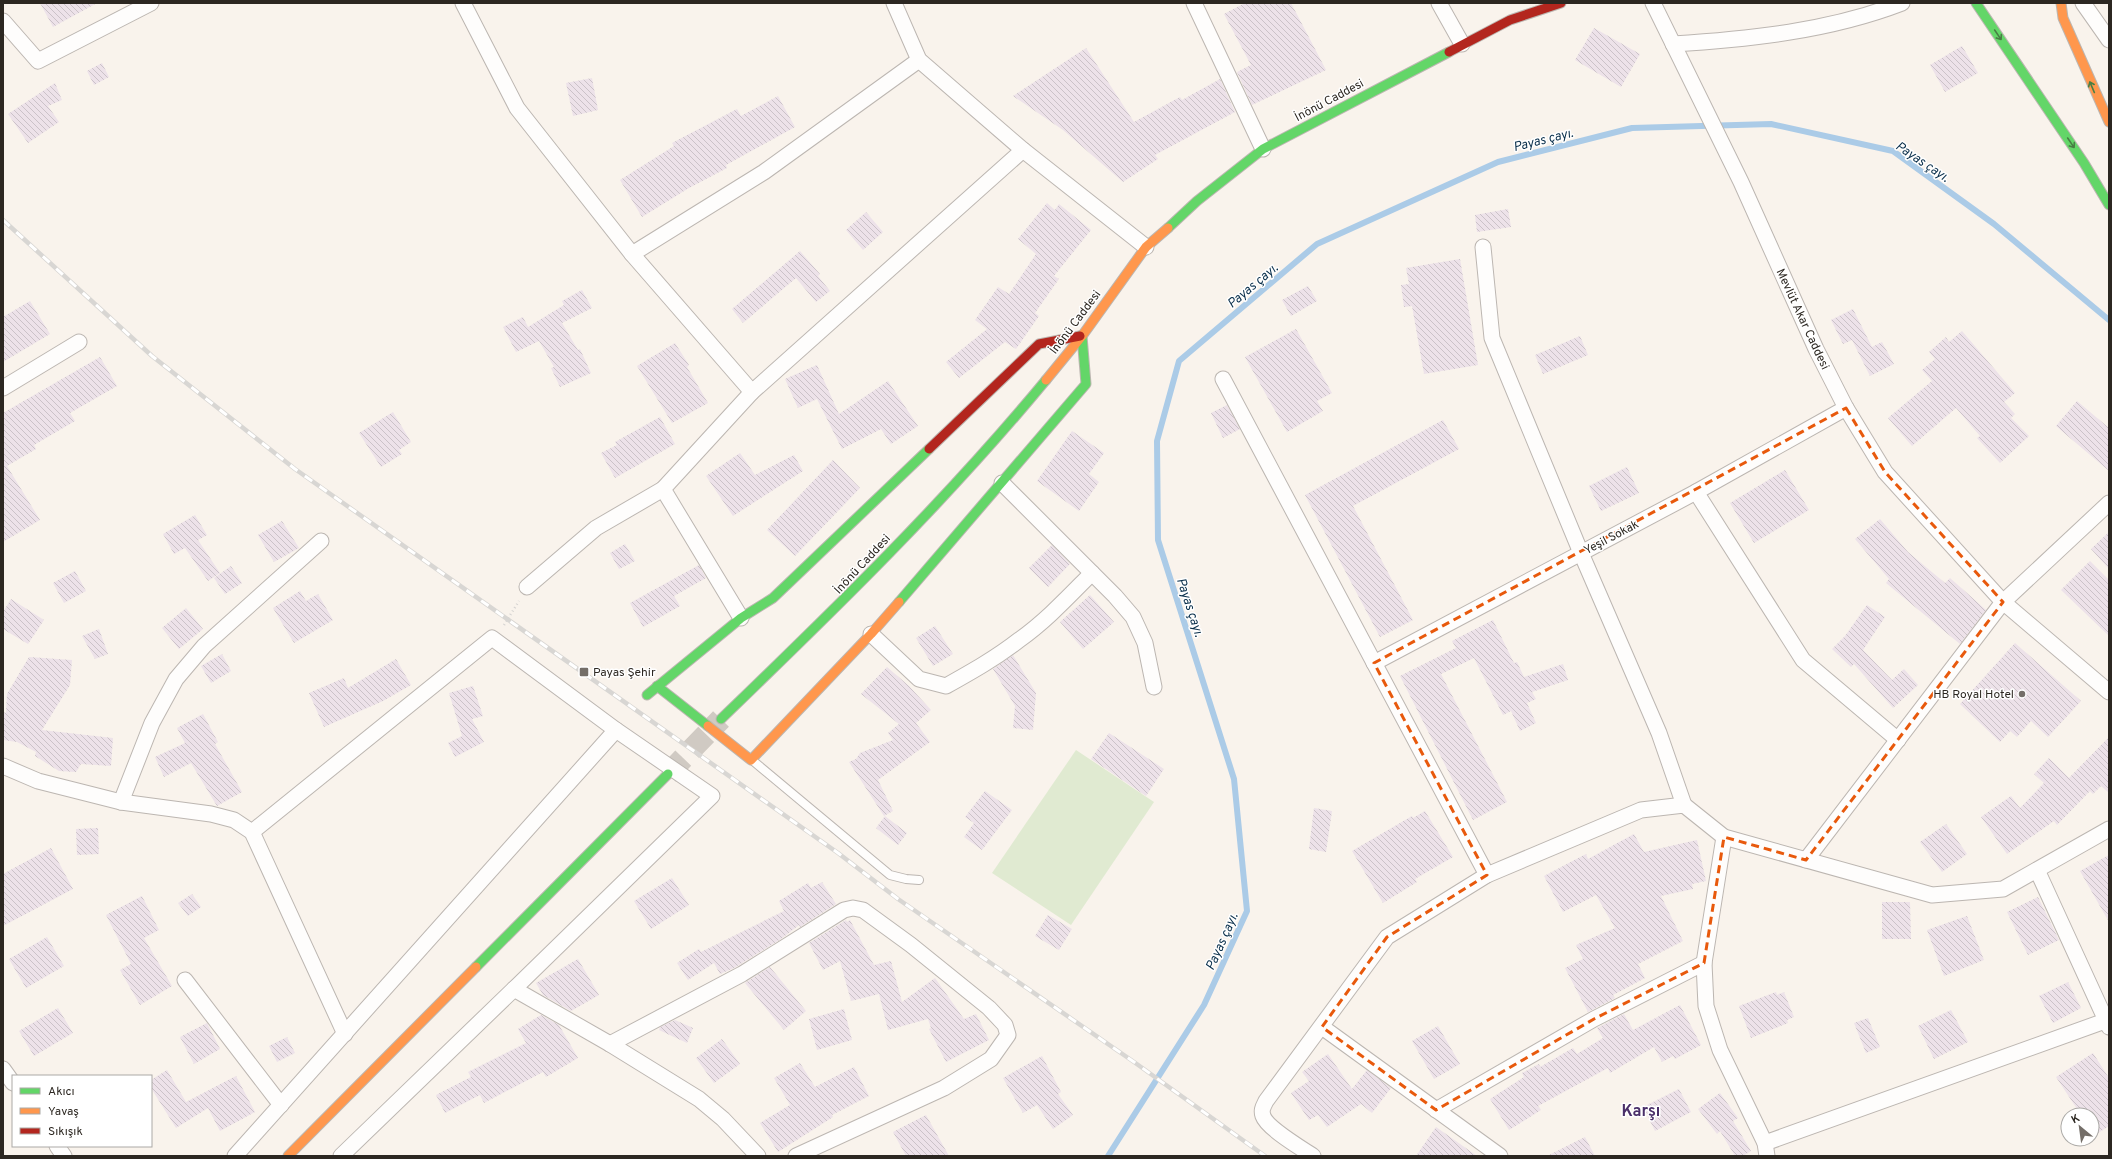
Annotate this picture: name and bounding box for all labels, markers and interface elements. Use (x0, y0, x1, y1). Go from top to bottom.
one-way arrow (1994, 29, 2002, 40)
street label: İnönü Caddesi (1292, 76, 1367, 126)
one-way arrow (2088, 81, 2096, 93)
water label: Payas çayı. (1512, 126, 1575, 156)
one-way arrow (2067, 137, 2075, 148)
water label: Payas çayı. (1892, 139, 1952, 186)
water label: Payas çayı. (1225, 261, 1282, 312)
street label: Mevlüt Akar Caddesi (1772, 266, 1833, 373)
street label: İnönü Caddesi (1046, 287, 1105, 358)
street label: Yeşil Sokak (1581, 517, 1642, 559)
street label: İnönü Caddesi (831, 531, 895, 598)
water label: Payas çayı. (1172, 576, 1206, 639)
place label: Payas Şehi̇r (593, 665, 656, 681)
marker: Payas Şehi̇r (578, 666, 590, 678)
place label: HB Royal Hotel (1933, 687, 2014, 703)
marker: HB Royal Hotel (2017, 689, 2027, 699)
water label: Payas çayı. (1203, 911, 1243, 973)
legend (12, 1075, 152, 1147)
text: Akıcı (48, 1084, 75, 1100)
district label: Karşı (1622, 1102, 1660, 1122)
text: Yavaş (48, 1104, 79, 1120)
north arrow (2060, 1107, 2100, 1147)
text: K (2069, 1111, 2083, 1127)
text: Sıkışık (48, 1124, 83, 1140)

